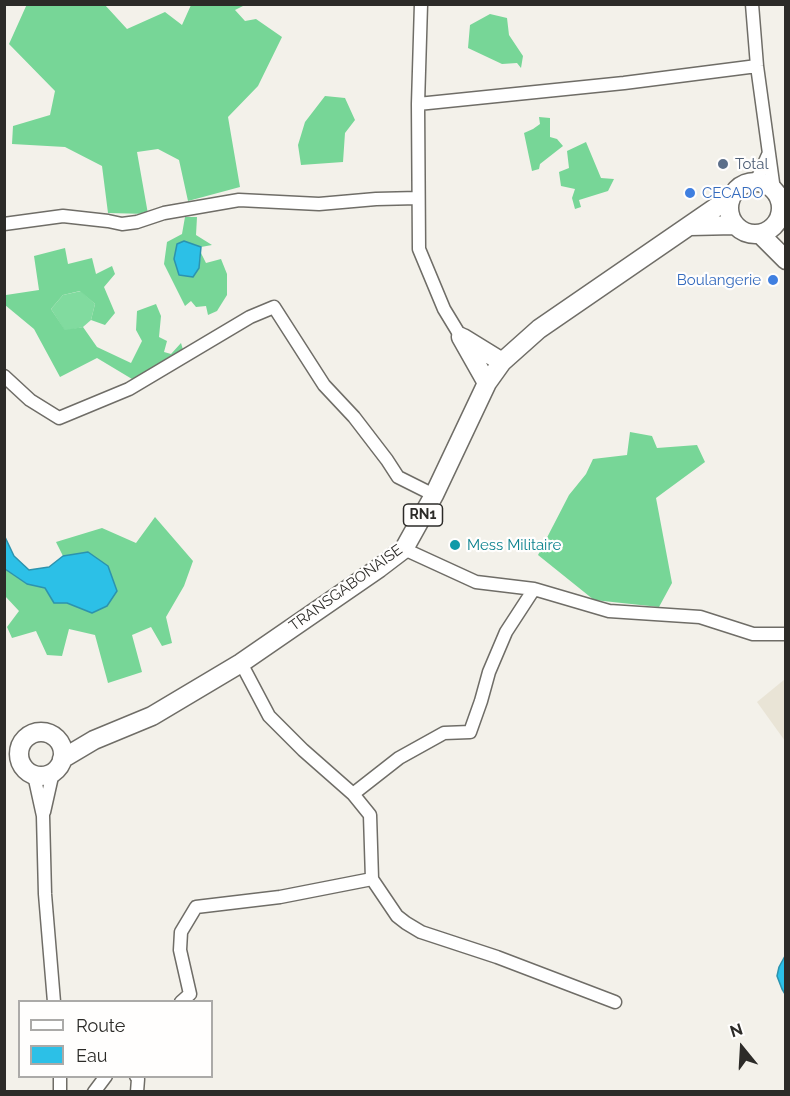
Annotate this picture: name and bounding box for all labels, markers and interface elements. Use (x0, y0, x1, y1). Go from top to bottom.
place label: Total (735, 155, 769, 173)
marker: Total (716, 157, 730, 171)
place label: CECADO (702, 184, 763, 202)
marker: CECADO (683, 186, 697, 200)
place label: Boulangerie (677, 271, 761, 289)
marker: Boulangerie (766, 273, 780, 287)
road number: RN1 (404, 504, 442, 526)
place label: Mess Militaire (467, 536, 561, 554)
marker: Mess Militaire (448, 538, 462, 552)
street label: TRANSGABONAISE (286, 541, 406, 635)
legend (18, 1000, 213, 1078)
text: Route (76, 1015, 125, 1036)
north arrow (712, 1018, 772, 1078)
text: N (728, 1019, 745, 1041)
text: Eau (76, 1045, 107, 1066)

